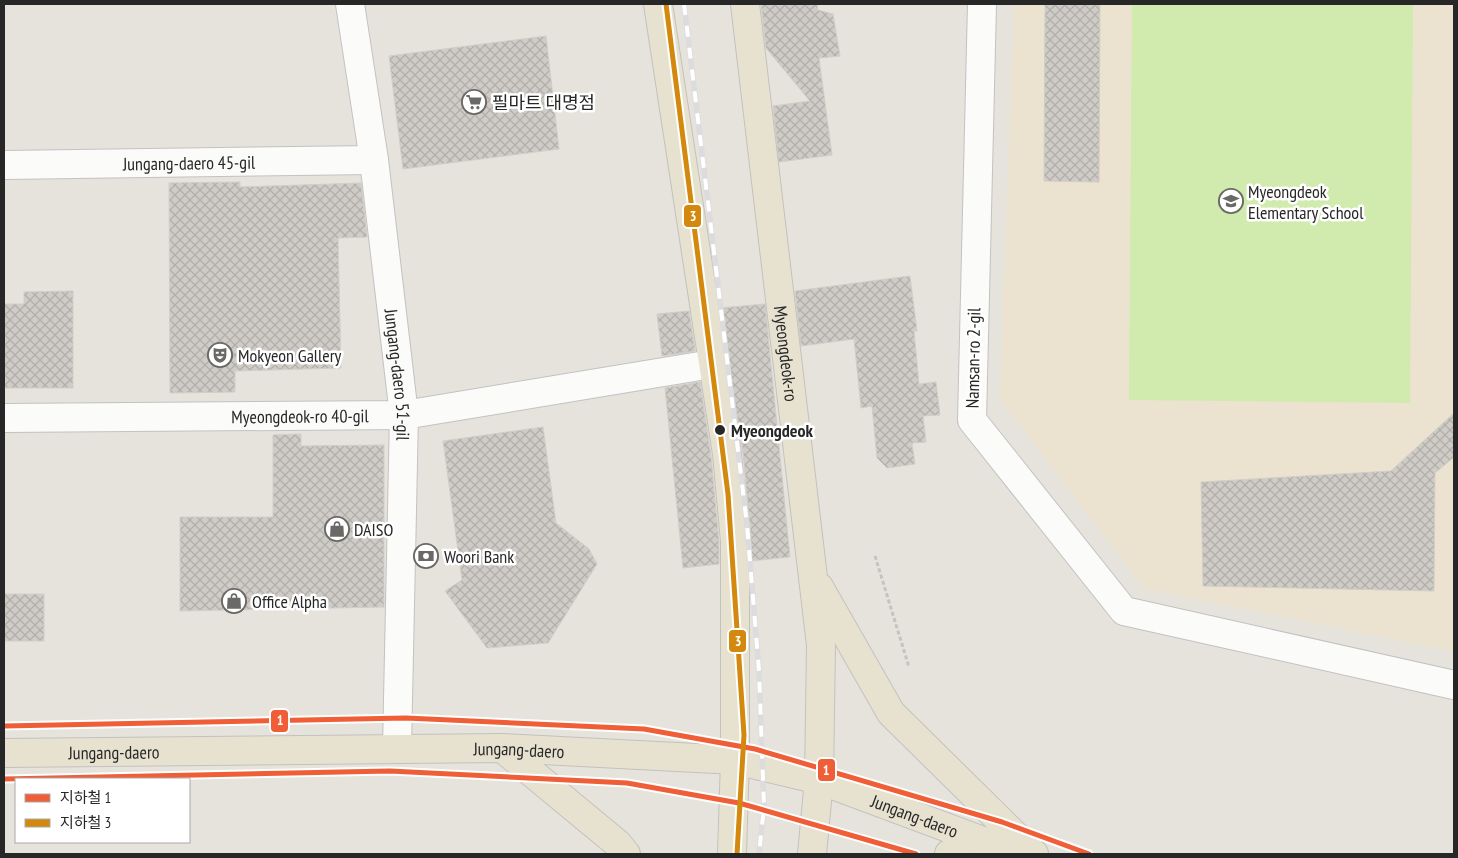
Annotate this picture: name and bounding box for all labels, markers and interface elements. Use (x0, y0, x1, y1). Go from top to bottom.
supermarket icon: 필마트 대명점 (461, 89, 487, 115)
place label: 필마트 대명점 (492, 91, 595, 114)
street label: Jungang-daero 45-gil (122, 150, 256, 175)
place label: Myeongdeok Elementary School (1248, 180, 1364, 224)
school or university icon: Myeongdeok Elementary School (1218, 188, 1244, 214)
line badge: 3 (683, 204, 702, 228)
text: 3 (690, 207, 696, 225)
street label: Myeongdeok-ro (769, 304, 804, 403)
street label: Jungang-daero 51-gil (380, 307, 416, 442)
street label: Namsan-ro 2-gil (961, 307, 985, 409)
theatre icon: Mokyeon Gallery (207, 342, 233, 368)
place label: Mokyeon Gallery (238, 344, 342, 367)
street label: Myeongdeok-ro 40-gil (231, 404, 370, 428)
place label: Myeongdeok (731, 419, 814, 442)
marker: Myeongdeok (713, 423, 727, 437)
shop icon: DAISO (324, 516, 350, 542)
place label: DAISO (354, 518, 393, 541)
bank icon: Woori Bank (413, 543, 439, 569)
place label: Woori Bank (444, 545, 514, 568)
shop icon: Office Alpha (221, 588, 247, 614)
place label: Office Alpha (252, 590, 327, 613)
line badge: 3 (728, 629, 747, 653)
text: 3 (735, 632, 741, 650)
line badge: 1 (270, 709, 289, 733)
text: 1 (277, 711, 283, 729)
street label: Jungang-daero (472, 736, 565, 763)
street label: Jungang-daero (67, 740, 160, 764)
line badge: 1 (817, 758, 836, 782)
text: 1 (823, 761, 829, 779)
legend (15, 778, 190, 843)
text: 지하철 1 (60, 788, 111, 807)
street label: Jungang-daero (867, 789, 962, 842)
text: 지하철 3 (60, 813, 111, 832)

